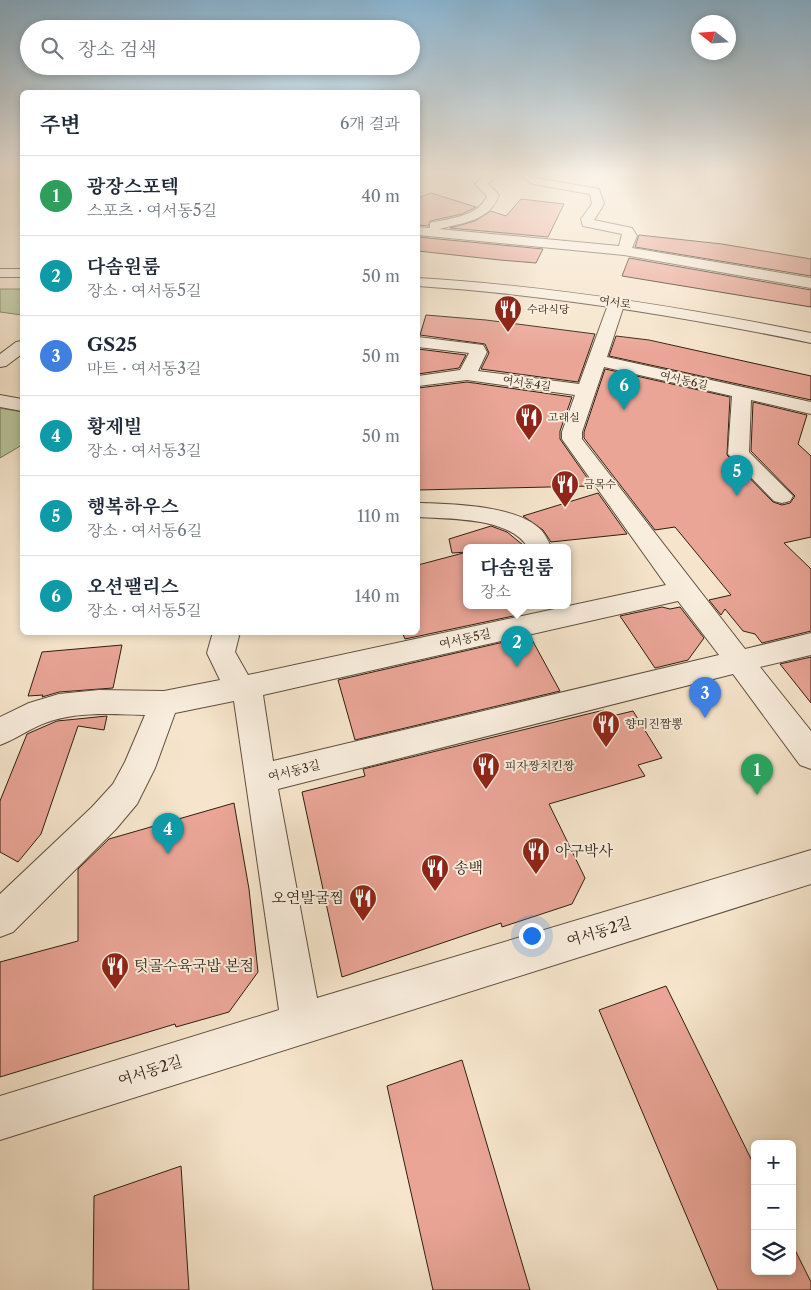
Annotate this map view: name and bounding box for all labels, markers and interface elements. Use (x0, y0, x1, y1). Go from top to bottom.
north arrow (691, 15, 736, 60)
search box (20, 20, 420, 75)
icon: search (38, 34, 66, 62)
text: 장소 검색 (78, 38, 156, 61)
text: 주변 (40, 112, 81, 137)
text: 6개 결과 (340, 113, 400, 133)
text: 광장스포텍 (87, 175, 179, 198)
text: 1 (52, 186, 60, 206)
text: 40 m (361, 186, 400, 206)
text: 스포츠 · 여서동5길 (87, 200, 217, 220)
text: 다솜원룸 (87, 255, 160, 278)
text: 2 (51, 266, 61, 286)
text: 50 m (362, 266, 400, 286)
text: 장소 · 여서동5길 (87, 280, 201, 300)
street label: 여서로 (598, 293, 632, 311)
restaurant icon: 수라식당 (493, 294, 523, 333)
place label: 수라식당 (527, 302, 570, 316)
text: GS25 (87, 333, 137, 356)
text: 3 (51, 346, 61, 366)
text: 50 m (362, 346, 400, 366)
text: 마트 · 여서동3길 (87, 358, 202, 378)
street label: 여서동6길 (659, 368, 709, 392)
pin: 6 (608, 369, 640, 410)
street label: 여서동4길 (502, 373, 552, 393)
restaurant icon: 고래실 (514, 402, 544, 441)
place label: 고래실 (548, 410, 580, 424)
text: 황제빌 (87, 415, 142, 438)
text: 4 (51, 426, 61, 446)
text: 50 m (362, 426, 400, 446)
text: 장소 · 여서동3길 (87, 440, 202, 460)
pin: 5 (721, 455, 753, 496)
restaurant icon: 금목수 (550, 469, 580, 508)
place label: 금목수 (584, 477, 616, 491)
text: 행복하우스 (87, 495, 179, 518)
text: 5 (52, 506, 60, 526)
text: 110 m (357, 506, 400, 526)
text: 장소 · 여서동6길 (87, 520, 202, 540)
popup (463, 544, 571, 609)
text: 다솜원룸 (480, 556, 554, 579)
text: 오션팰리스 (87, 575, 179, 598)
text: 장소 (480, 581, 511, 601)
text: 6 (51, 586, 61, 606)
text: 140 m (355, 586, 400, 606)
text: 장소 · 여서동5길 (87, 600, 201, 620)
street label: 여서동5길 (437, 625, 492, 652)
pin: 2 (501, 626, 533, 667)
pin: 3 (689, 677, 721, 718)
restaurant icon: 향미진짬뽕 (591, 709, 621, 748)
place label: 향미진짬뽕 (625, 716, 683, 731)
restaurant icon: 피자짱치킨짱 (471, 751, 501, 790)
pin: 1 (741, 754, 773, 795)
street label: 여서동3길 (266, 757, 321, 784)
place label: 피자짱치킨짱 (505, 758, 575, 773)
pin: 4 (152, 813, 184, 854)
restaurant icon: 아구박사 (521, 836, 551, 875)
place label: 아구박사 (555, 841, 613, 860)
restaurant icon: 송백 (420, 853, 450, 892)
place label: 송백 (454, 858, 483, 877)
restaurant icon: 오연발굴찜 (348, 883, 378, 922)
place label: 오연발굴찜 (272, 888, 344, 907)
street label: 여서동2길 (564, 913, 633, 950)
your location (519, 923, 545, 949)
restaurant icon: 텃골수육국밥 본점 (100, 951, 130, 990)
place label: 텃골수육국밥 본점 (134, 956, 254, 975)
street label: 여서동2길 (115, 1051, 184, 1090)
map controls (751, 1140, 796, 1275)
button: + (751, 1140, 796, 1185)
button: − (751, 1185, 796, 1230)
button: layers (751, 1230, 796, 1275)

